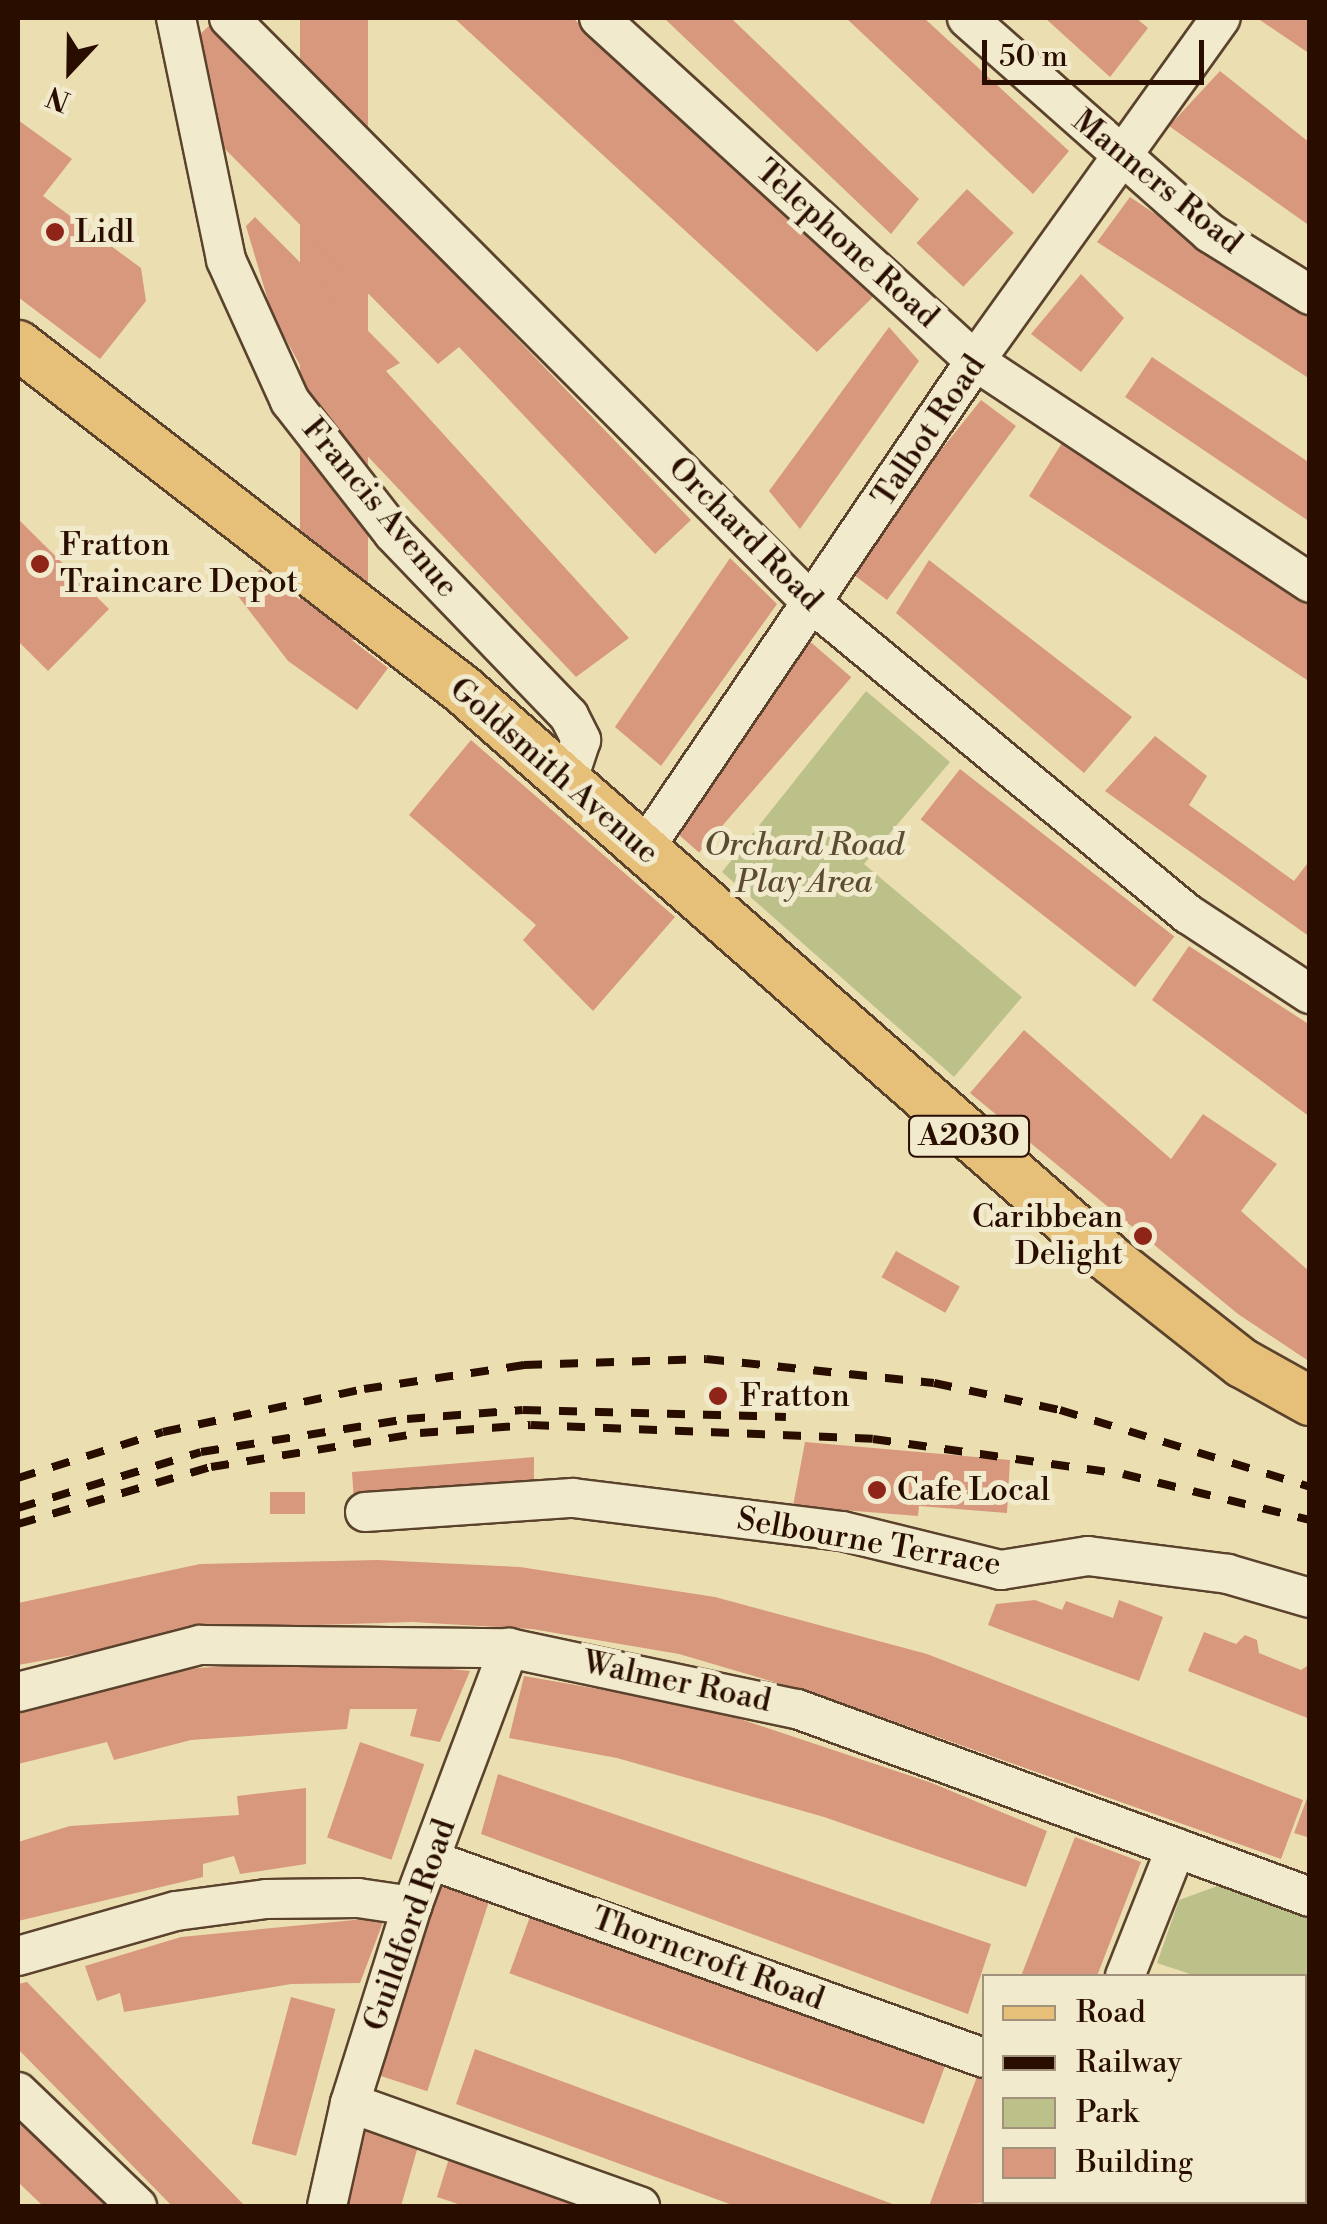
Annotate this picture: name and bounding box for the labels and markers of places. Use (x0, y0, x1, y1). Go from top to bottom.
place label: Lidl (75, 213, 134, 251)
marker: Lidl (44, 221, 66, 243)
place label: Fratton Traincare Depot (60, 527, 298, 602)
marker: Fratton Traincare Depot (29, 553, 51, 575)
place label: Caribbean Delight (972, 1199, 1123, 1274)
marker: Caribbean Delight (1132, 1225, 1154, 1247)
place label: Fratton (740, 1377, 850, 1415)
marker: Fratton (705, 1383, 731, 1409)
place label: Cafe Local (897, 1471, 1050, 1509)
marker: Cafe Local (866, 1479, 888, 1501)

